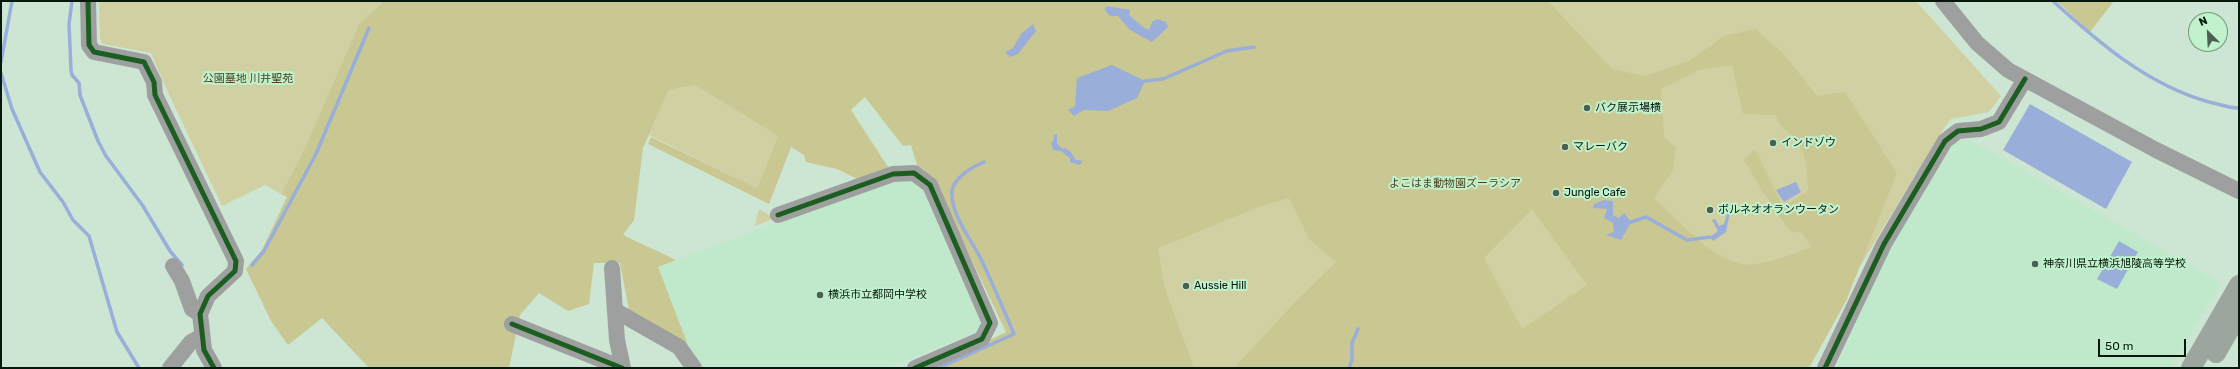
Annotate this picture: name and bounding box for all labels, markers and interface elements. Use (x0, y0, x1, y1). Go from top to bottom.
north arrow (2188, 12, 2228, 52)
text: N (2197, 14, 2210, 29)
park label: 公園墓地 川井聖苑 (203, 72, 293, 86)
place label: バク展示場横 (1595, 101, 1661, 115)
marker: バク展示場横 (1582, 103, 1592, 113)
place label: インドゾウ (1781, 136, 1836, 150)
marker: インドゾウ (1768, 138, 1778, 148)
place label: マレーバク (1573, 140, 1628, 154)
marker: マレーバク (1560, 142, 1570, 152)
park label: よこはま動物園ズーラシア (1389, 177, 1521, 191)
place label: Jungle Cafe (1564, 186, 1626, 200)
marker: Jungle Cafe (1551, 188, 1561, 198)
place label: ボルネオオランウータン (1718, 203, 1839, 217)
marker: ボルネオオランウータン (1705, 205, 1715, 215)
place label: 神奈川県立横浜旭陵高等学校 (2043, 257, 2186, 271)
marker: 神奈川県立横浜旭陵高等学校 (2030, 259, 2040, 269)
place label: Aussie Hill (1194, 279, 1247, 293)
marker: Aussie Hill (1181, 281, 1191, 291)
place label: 横浜市立都岡中学校 (828, 288, 927, 302)
marker: 横浜市立都岡中学校 (815, 290, 825, 300)
scale bar (2100, 331, 2188, 357)
text: 50 m (2105, 339, 2133, 353)

